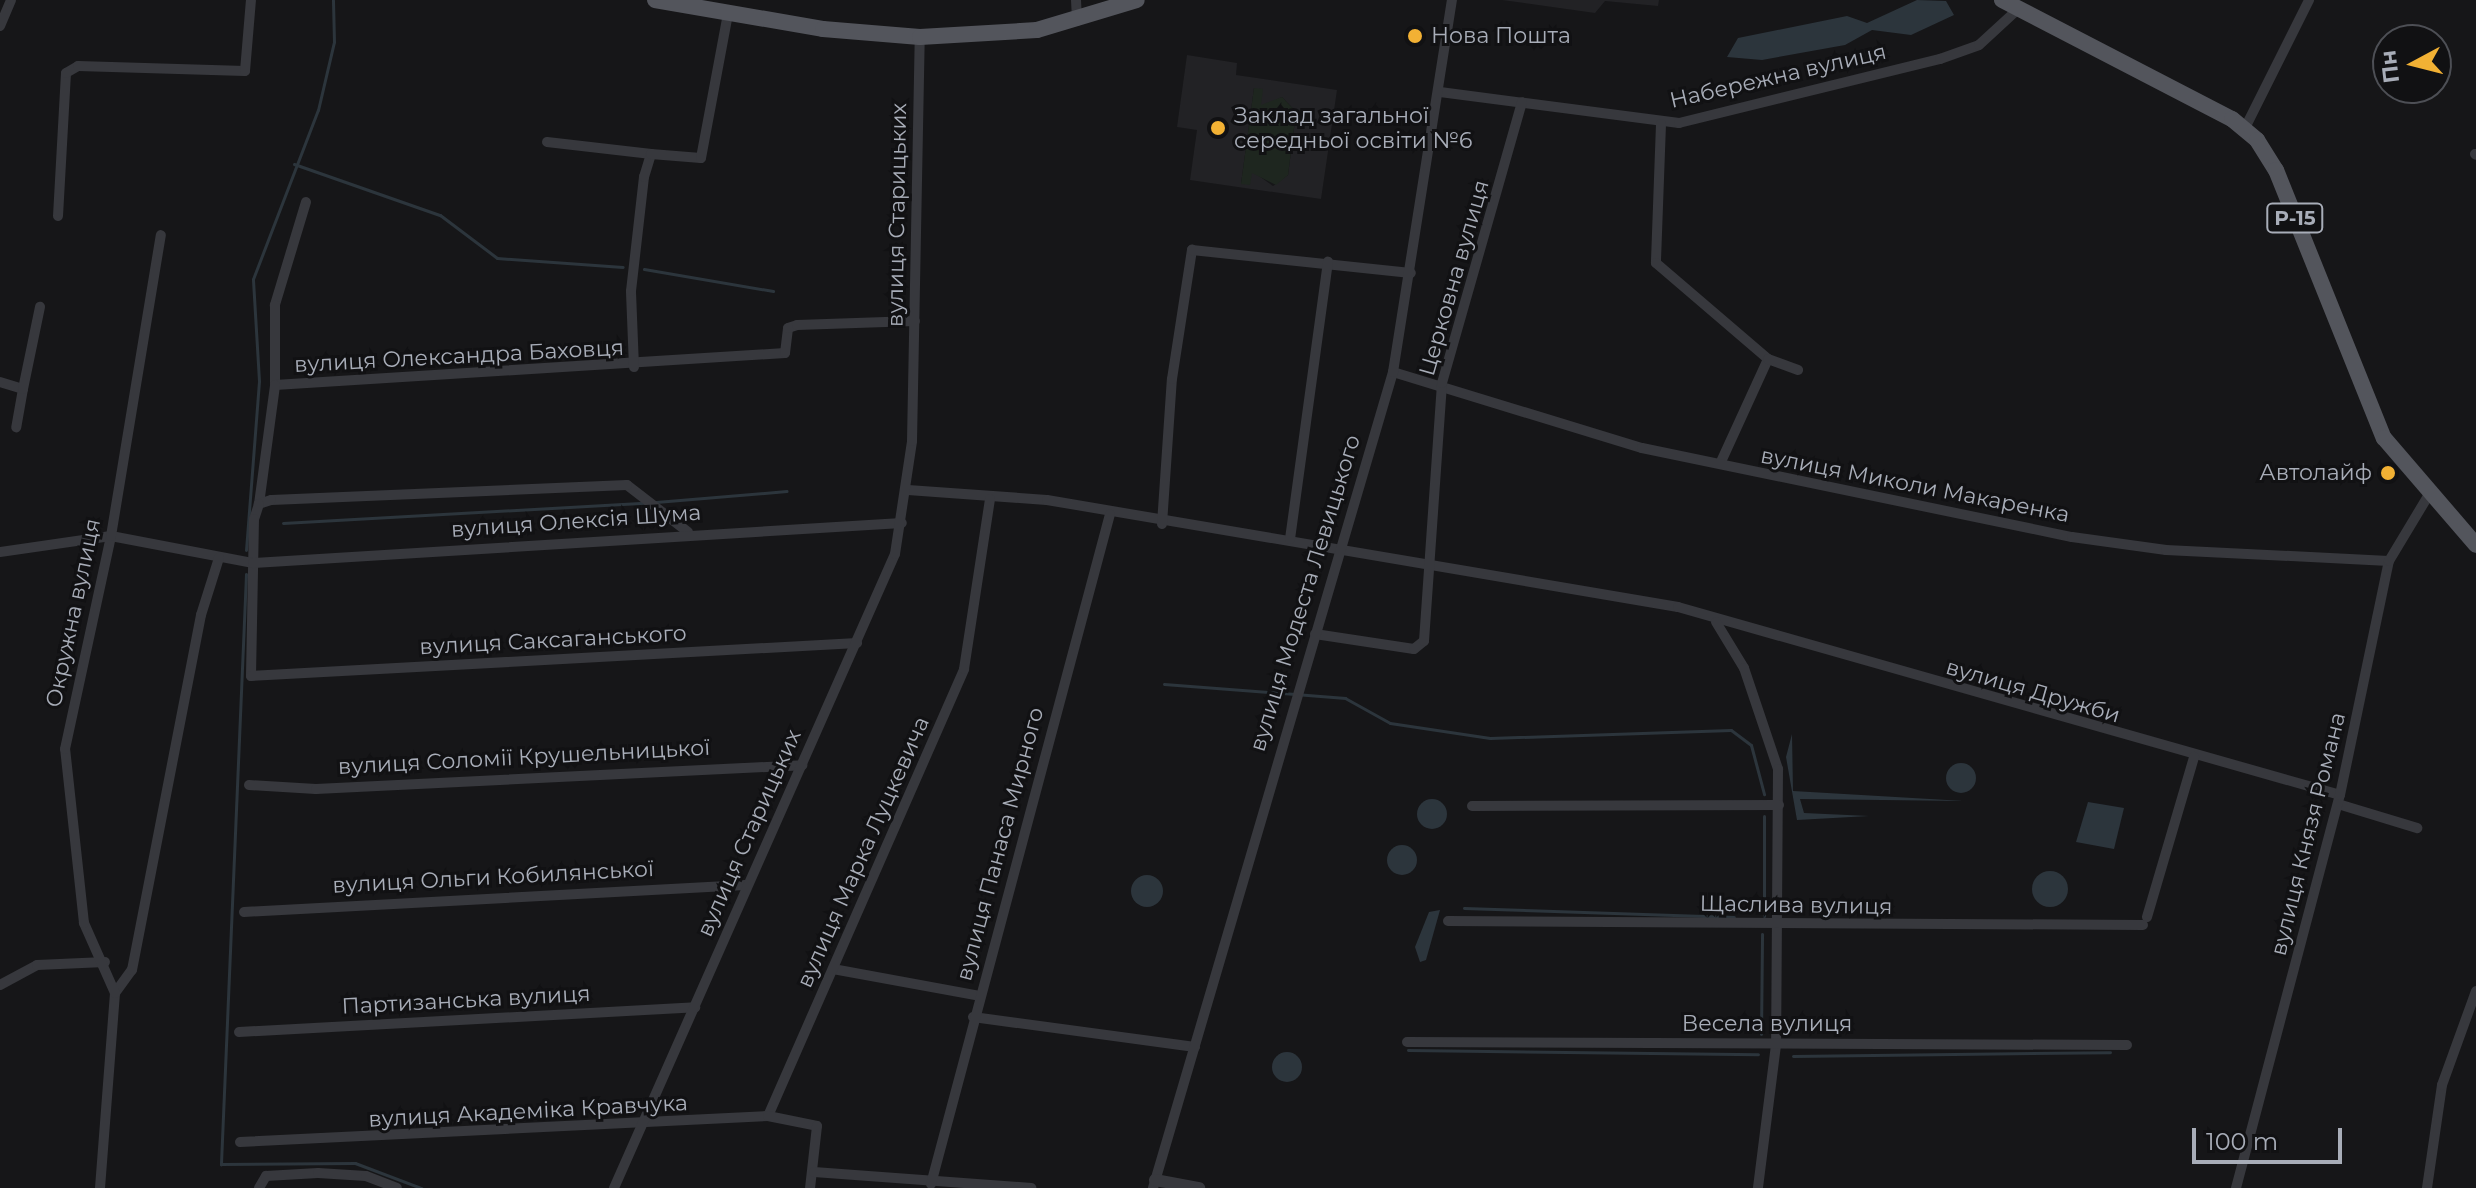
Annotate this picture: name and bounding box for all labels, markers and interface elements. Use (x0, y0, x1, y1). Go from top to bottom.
place label: Нова Пошта (1431, 23, 1571, 49)
north arrow (2372, 24, 2452, 104)
marker: Нова Пошта (1406, 27, 1424, 45)
street label: Набережна вулиця (1667, 38, 1889, 114)
text: Пн (2374, 49, 2405, 85)
place label: Заклад загальної середньої освіти №6 (1234, 102, 1472, 154)
street label: вулиця Старицьких (882, 103, 912, 327)
marker: Заклад загальної середньої освіти №6 (1209, 119, 1227, 137)
street label: Церковна вулиця (1413, 177, 1495, 379)
road number: Р-15 (2265, 202, 2325, 234)
street label: вулиця Олександра Баховця (293, 334, 625, 378)
street label: вулиця Модеста Левицького (1244, 432, 1366, 754)
street label: вулиця Миколи Макаренка (1758, 442, 2072, 528)
place label: Автолайф (2259, 460, 2372, 486)
marker: Автолайф (2379, 464, 2397, 482)
street label: вулиця Олексія Шума (450, 499, 702, 543)
street label: Окружна вулиця (40, 516, 106, 710)
street label: вулиця Саксаганського (419, 620, 687, 660)
street label: вулиця Дружби (1943, 653, 2123, 729)
street label: вулиця Панаса Мирного (951, 704, 1049, 984)
street label: вулиця Князя Романа (2265, 710, 2351, 958)
street label: вулиця Марка Луцкевича (791, 712, 935, 992)
street label: вулиця Старицьких (691, 725, 807, 941)
street label: вулиця Соломії Крушельницької (337, 734, 711, 780)
street label: вулиця Ольги Кобилянської (332, 855, 654, 899)
street label: Щаслива вулиця (1699, 890, 1893, 920)
street label: Партизанська вулиця (341, 980, 591, 1020)
street label: Весела вулиця (1682, 1011, 1852, 1037)
street label: вулиця Академіка Кравчука (368, 1089, 688, 1133)
scale bar (2196, 1112, 2346, 1162)
text: 100 m (2206, 1127, 2278, 1156)

